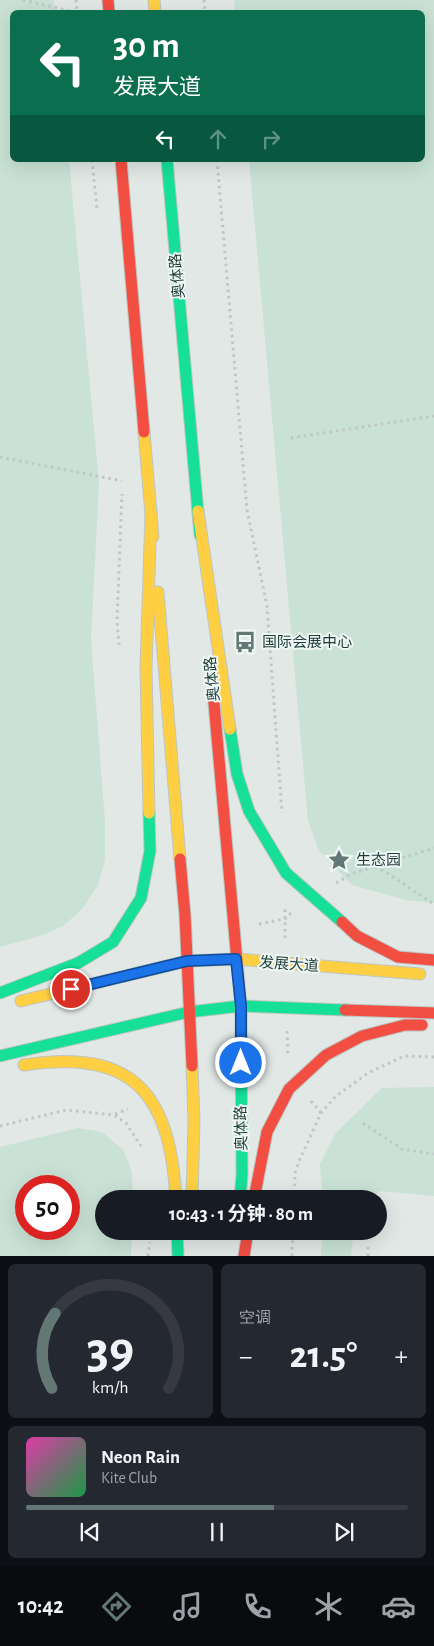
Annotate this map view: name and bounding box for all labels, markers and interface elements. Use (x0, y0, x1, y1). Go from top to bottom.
text: 30 m (113, 29, 180, 64)
icon: left (30, 30, 95, 95)
text: 发展大道 (113, 76, 201, 98)
icon: left (151, 125, 179, 153)
icon: ahead (204, 125, 232, 153)
icon: right (257, 125, 285, 153)
street label: 奥体路 (167, 253, 187, 299)
bus stop icon: 国际会展中心 (232, 629, 258, 655)
place label: 国际会展中心 (262, 634, 352, 650)
street label: 奥体路 (202, 656, 222, 702)
place icon: 生态园 (326, 847, 352, 873)
place label: 生态园 (356, 852, 401, 868)
street label: 发展大道 (259, 954, 319, 974)
pin (50, 968, 92, 1010)
icon: arrive (57, 975, 85, 1003)
position arrow (214, 1036, 266, 1088)
street label: 奥体路 (233, 1105, 249, 1151)
speed limit sign: 50 (15, 1175, 80, 1240)
text: 10:43 · 1 分钟 · 80 m (169, 1205, 313, 1224)
text: 空调 (239, 1310, 271, 1326)
text: 39 (87, 1325, 134, 1377)
text: 21.5° (290, 1337, 357, 1375)
text: − (239, 1343, 252, 1371)
text: + (395, 1343, 408, 1371)
text: km/h (92, 1379, 129, 1397)
text: Neon Rain (101, 1448, 180, 1467)
text: Kite Club (101, 1470, 157, 1486)
icon: previous (76, 1518, 104, 1546)
icon: pause (203, 1518, 231, 1546)
icon: next (330, 1518, 358, 1546)
icon: directions (99, 1589, 134, 1624)
icon: music (170, 1589, 205, 1624)
icon: phone (240, 1589, 275, 1624)
icon: climate (311, 1589, 346, 1624)
icon: car (381, 1589, 416, 1624)
text: 10:42 (18, 1595, 64, 1617)

